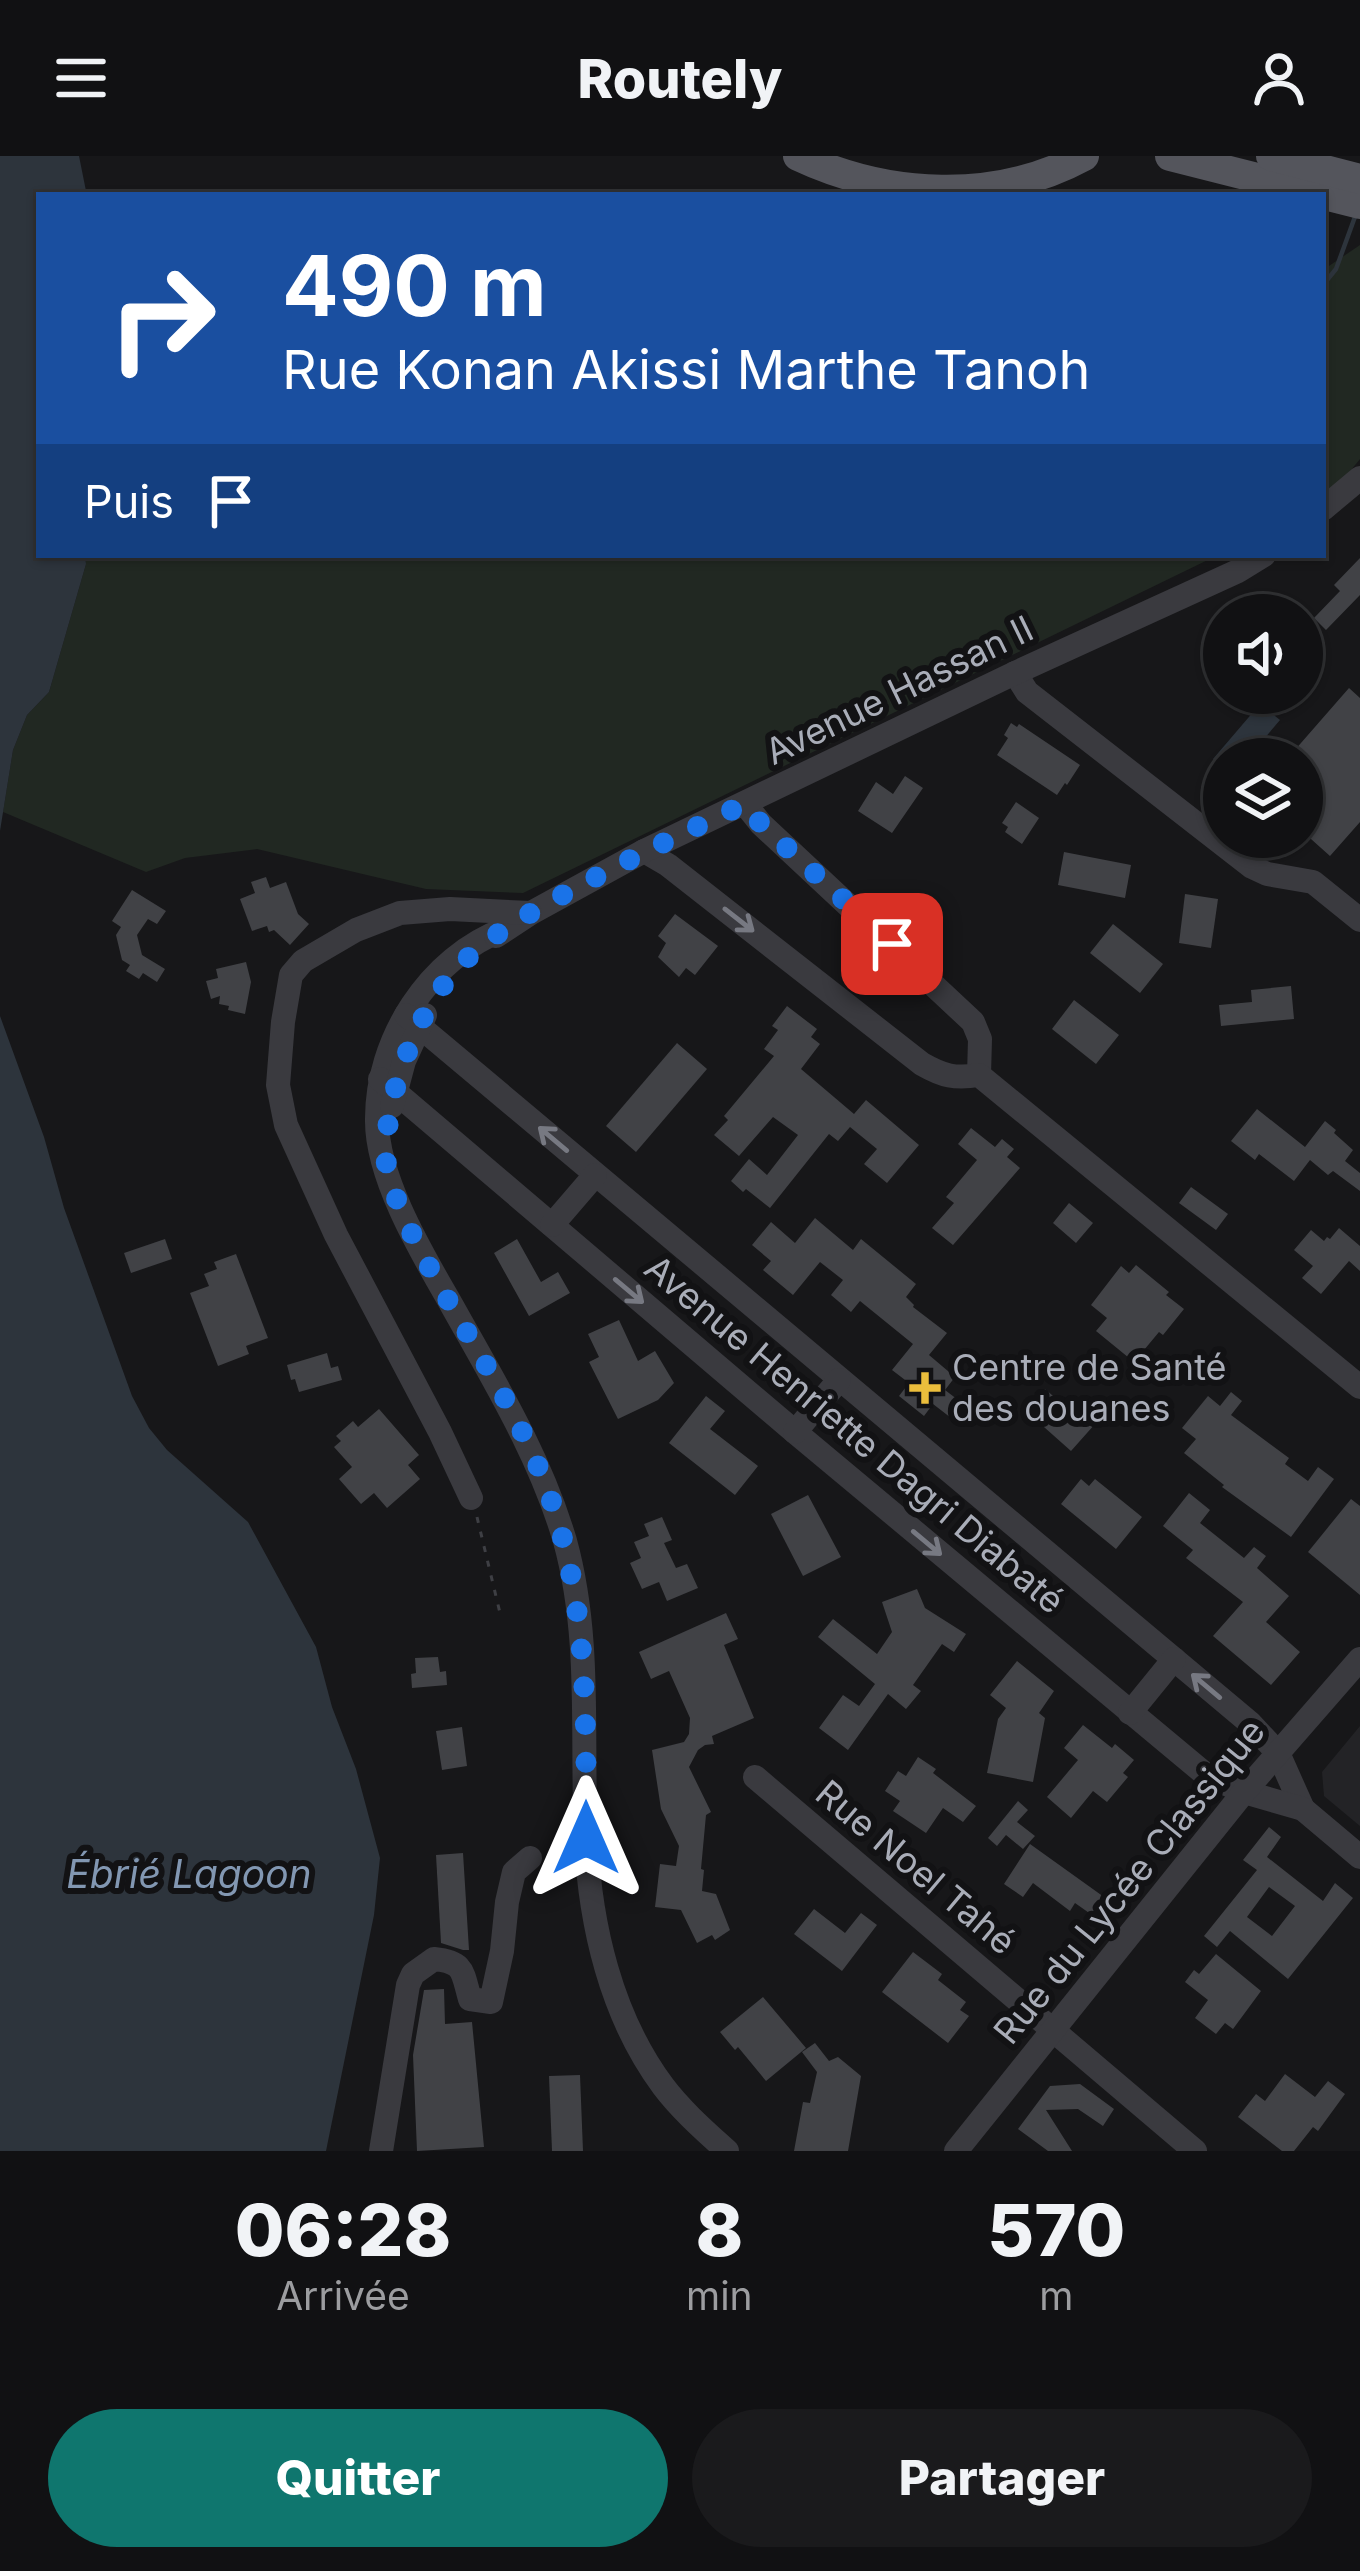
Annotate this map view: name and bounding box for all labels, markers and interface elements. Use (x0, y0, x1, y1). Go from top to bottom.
icon: menu (48, 45, 114, 111)
icon: person (1246, 45, 1312, 111)
text: Routely (578, 46, 782, 111)
text: 490 m (282, 235, 547, 336)
icon: right (84, 240, 240, 396)
text: Rue Konan Akissi Marthe Tanoh (282, 337, 1090, 402)
icon: arrive (198, 468, 264, 534)
text: Puis (84, 474, 174, 529)
map controls (1203, 594, 1323, 858)
button: sound (1203, 594, 1323, 714)
street label: Avenue Hassan II (758, 606, 1040, 774)
button: layers (1203, 738, 1323, 858)
pin (841, 893, 943, 995)
one-way arrow (722, 906, 754, 933)
icon: arrive (859, 911, 925, 977)
one-way arrow (538, 1126, 569, 1154)
street label: Avenue Henriette Dagri Diabaté (636, 1246, 1074, 1622)
one-way arrow (613, 1276, 644, 1304)
place label: Centre de Santé des douanes (952, 1345, 1227, 1430)
marker: Centre de Santé des douanes (909, 1372, 941, 1404)
one-way arrow (911, 1528, 942, 1556)
one-way arrow (1191, 1673, 1222, 1701)
street label: Rue du Lycée Classique (984, 1710, 1274, 2052)
street label: Rue Noel Tahé (807, 1771, 1025, 1963)
position arrow (523, 1775, 649, 1901)
water label: Ébrié Lagoon (66, 1850, 312, 1897)
text: 06:28 (235, 2186, 451, 2273)
text: 8 (695, 2186, 743, 2273)
text: 570 (987, 2186, 1125, 2273)
text: Arrivée (276, 2272, 410, 2319)
text: min (686, 2272, 753, 2319)
text: m (1039, 2272, 1073, 2319)
button: Quitter (48, 2409, 668, 2547)
button: Partager (692, 2409, 1312, 2547)

